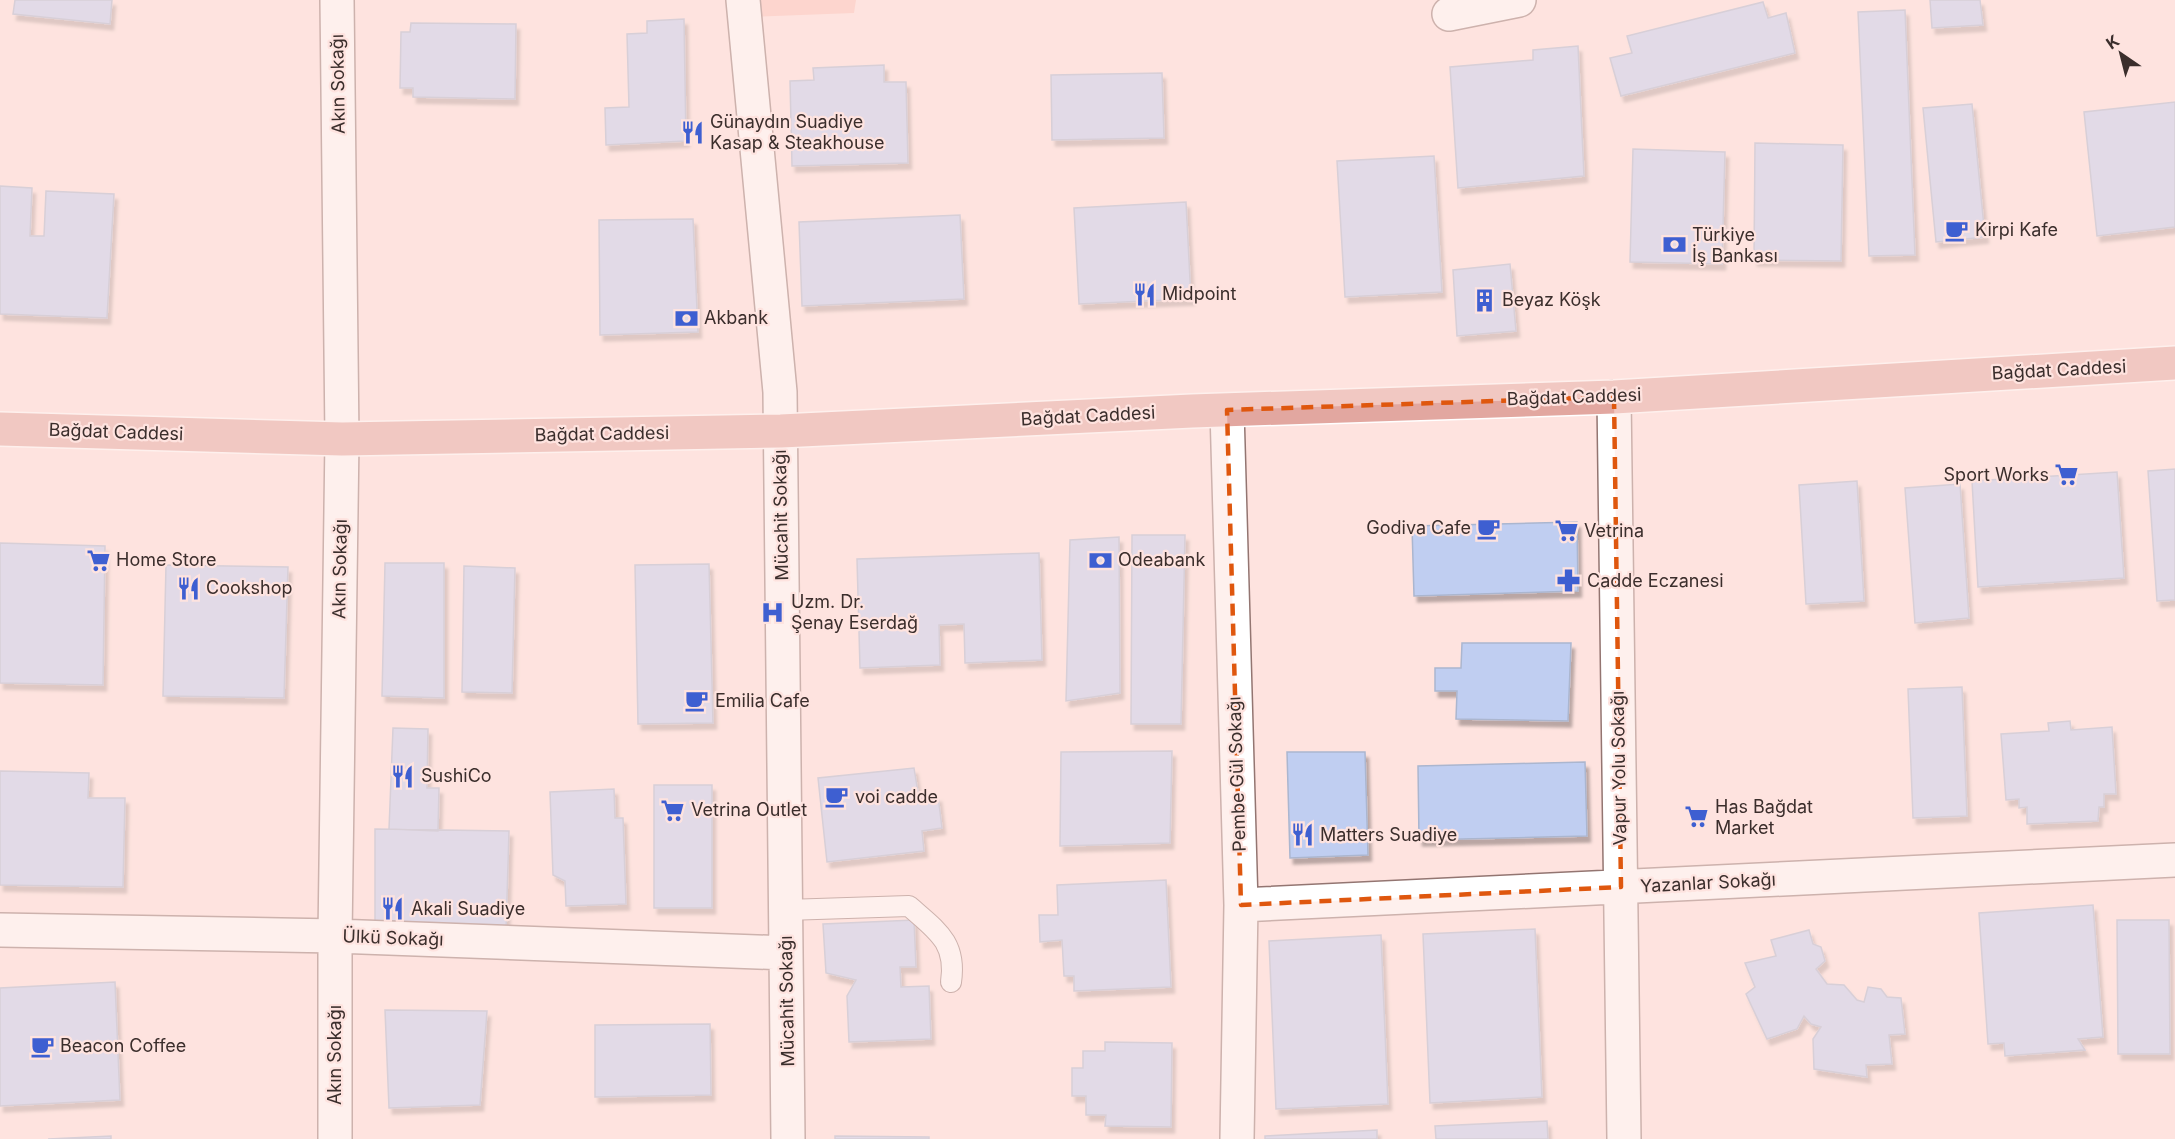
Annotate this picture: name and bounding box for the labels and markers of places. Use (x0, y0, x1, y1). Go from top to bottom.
place label: Günaydın Suadiye Kasap & Steakhouse (710, 111, 885, 153)
restaurant icon: Günaydın Suadiye Kasap & Steakhouse (679, 119, 705, 145)
cafe icon: Kirpi Kafe (1944, 217, 1970, 243)
place label: Kirpi Kafe (1975, 219, 2058, 240)
place label: Türkiye İş Bankası (1692, 224, 1778, 266)
bank icon: Türkiye İş Bankası (1661, 232, 1687, 258)
restaurant icon: Midpoint (1131, 281, 1157, 307)
place label: Midpoint (1162, 283, 1236, 304)
building icon: Beyaz Köşk (1471, 287, 1497, 313)
place label: Beyaz Köşk (1502, 289, 1601, 310)
bank icon: Akbank (673, 305, 699, 331)
place label: Akbank (704, 307, 768, 328)
supermarket icon: Sport Works (2054, 462, 2080, 488)
place label: Sport Works (1944, 464, 2049, 485)
cafe icon: Godiva Cafe (1476, 515, 1502, 541)
place label: Godiva Cafe (1366, 517, 1471, 538)
supermarket icon: Vetrina (1553, 518, 1579, 544)
place label: Vetrina (1584, 520, 1644, 541)
supermarket icon: Home Store (85, 547, 111, 573)
bank icon: Odeabank (1087, 547, 1113, 573)
place label: Home Store (116, 549, 217, 570)
place label: Odeabank (1118, 549, 1206, 570)
pharmacy icon: Cadde Eczanesi (1556, 568, 1582, 594)
place label: Cadde Eczanesi (1587, 570, 1724, 591)
restaurant icon: Cookshop (175, 575, 201, 601)
place label: Cookshop (206, 577, 293, 598)
place label: Uzm. Dr. Şenay Eserdağ (791, 591, 918, 633)
hospital icon: Uzm. Dr. Şenay Eserdağ (760, 599, 786, 625)
cafe icon: Emilia Cafe (684, 688, 710, 714)
place label: Emilia Cafe (715, 690, 810, 711)
restaurant icon: SushiCo (390, 763, 416, 789)
place label: SushiCo (421, 765, 492, 786)
cafe icon: voi cadde (824, 784, 850, 810)
place label: voi cadde (855, 786, 938, 807)
place label: Has Bağdat Market (1715, 796, 1813, 838)
supermarket icon: Vetrina Outlet (660, 797, 686, 823)
place label: Vetrina Outlet (691, 799, 807, 820)
supermarket icon: Has Bağdat Market (1684, 804, 1710, 830)
restaurant icon: Matters Suadiye (1289, 822, 1315, 848)
place label: Matters Suadiye (1320, 824, 1457, 845)
restaurant icon: Akali Suadiye (380, 896, 406, 922)
place label: Akali Suadiye (411, 898, 525, 919)
cafe icon: Beacon Coffee (29, 1033, 55, 1059)
place label: Beacon Coffee (60, 1035, 186, 1056)

